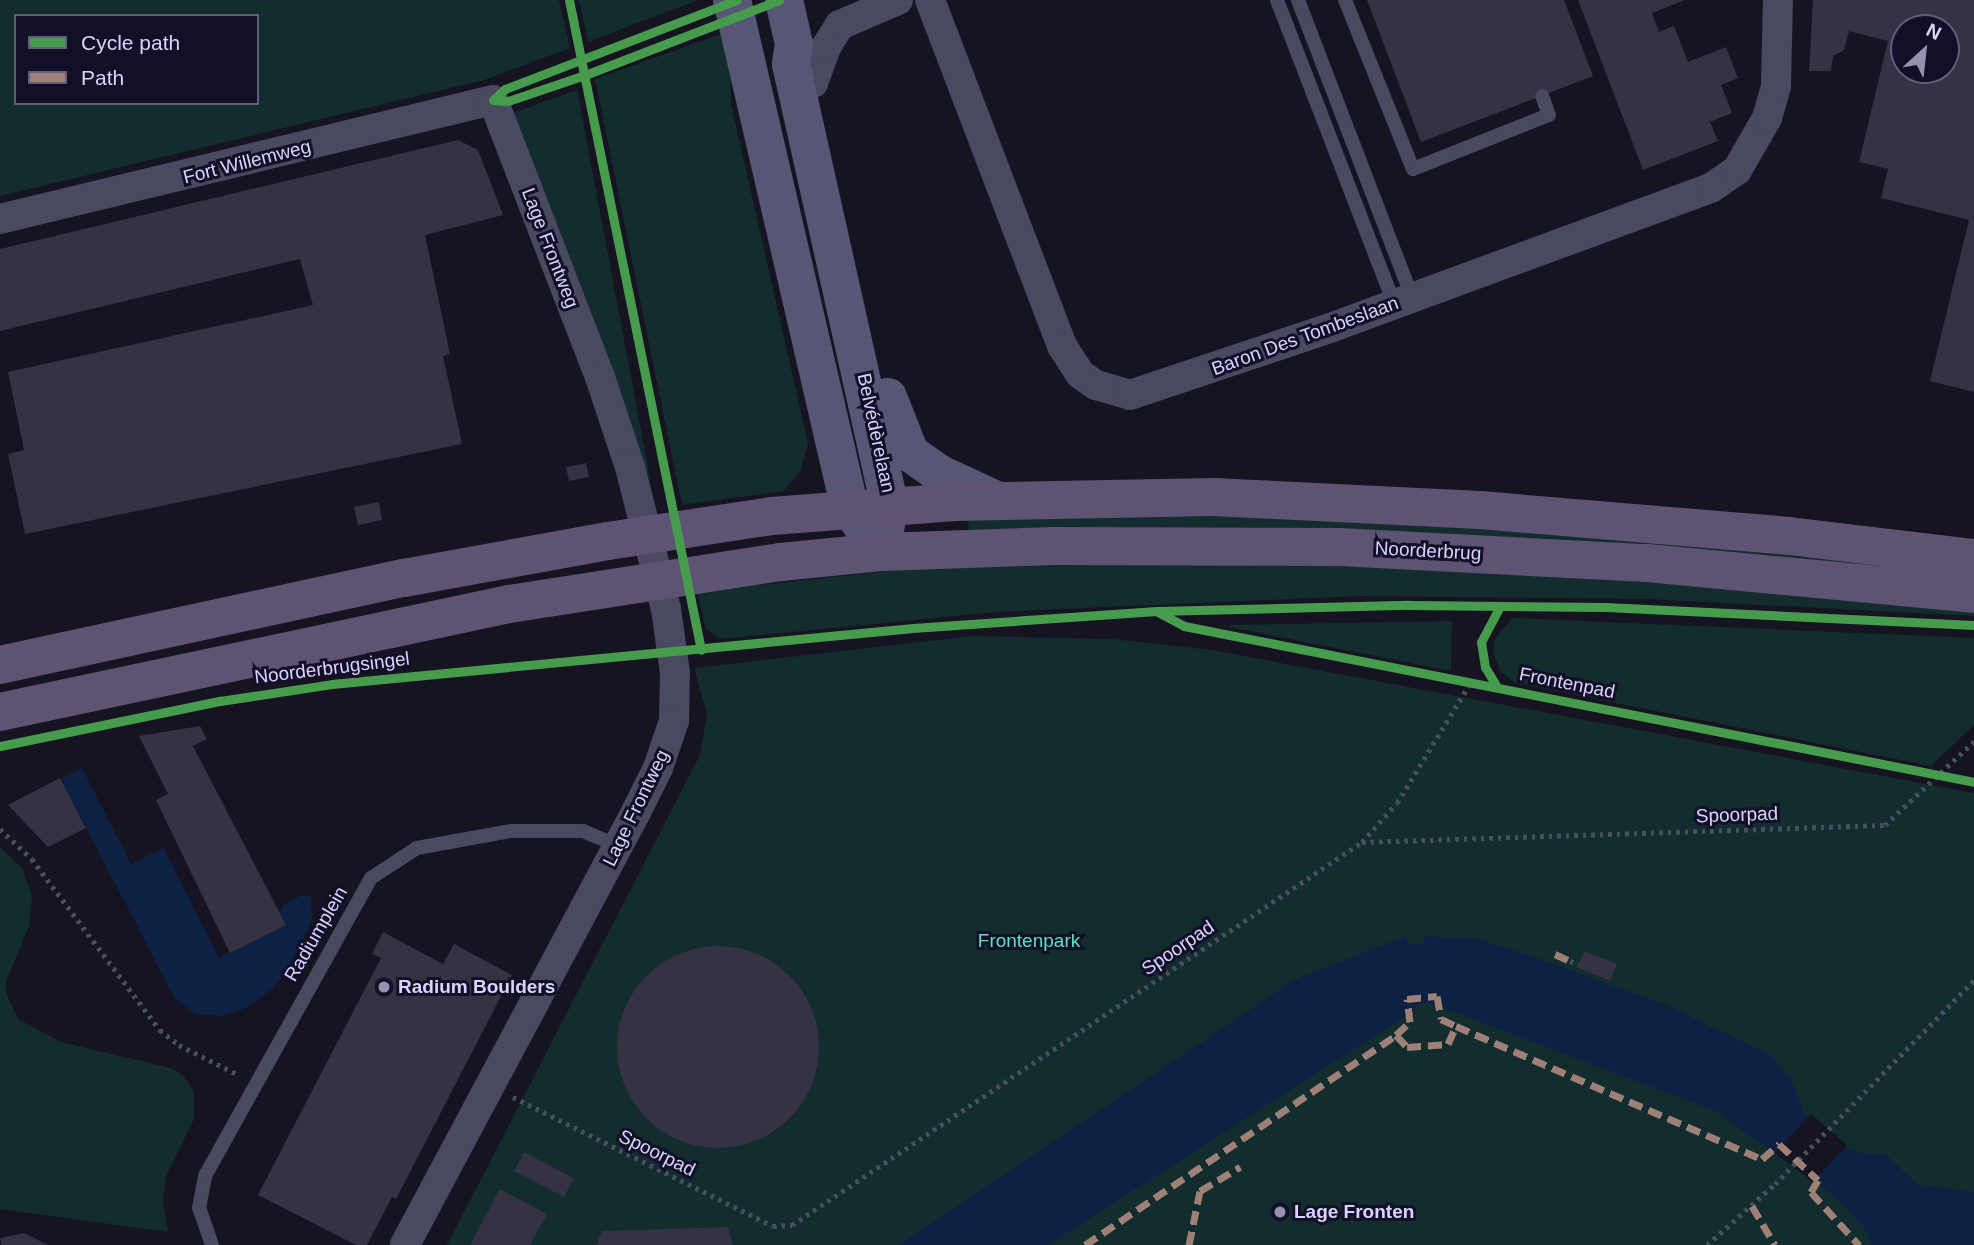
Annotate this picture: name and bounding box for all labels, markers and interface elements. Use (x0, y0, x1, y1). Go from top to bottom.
legend (14, 14, 259, 105)
north arrow (1890, 14, 1960, 84)
text: N (1923, 19, 1945, 44)
text: Cycle path (81, 31, 180, 54)
text: Path (81, 66, 124, 89)
street label: Fort Willemweg (181, 135, 313, 189)
street label: Lage Frontweg (517, 185, 583, 311)
street label: Baron Des Tombeslaan (1208, 292, 1402, 380)
street label: Belvédèrelaan (852, 371, 900, 495)
street label: Noorderbrug (1374, 537, 1482, 565)
street label: Noorderbrugsingel (253, 647, 411, 689)
street label: Frontenpad (1517, 663, 1617, 703)
street label: Lage Frontweg (598, 746, 674, 870)
street label: Spoorpad (1695, 802, 1779, 828)
street label: Radiumplein (280, 883, 352, 985)
street label: Spoorpad (1137, 916, 1219, 980)
park label: Frontenpark (978, 930, 1080, 952)
place label: Radium Boulders (398, 976, 555, 998)
marker: Radium Boulders (376, 979, 392, 995)
street label: Spoorpad (615, 1125, 699, 1181)
place label: Lage Fronten (1294, 1201, 1414, 1223)
marker: Lage Fronten (1272, 1204, 1288, 1220)

